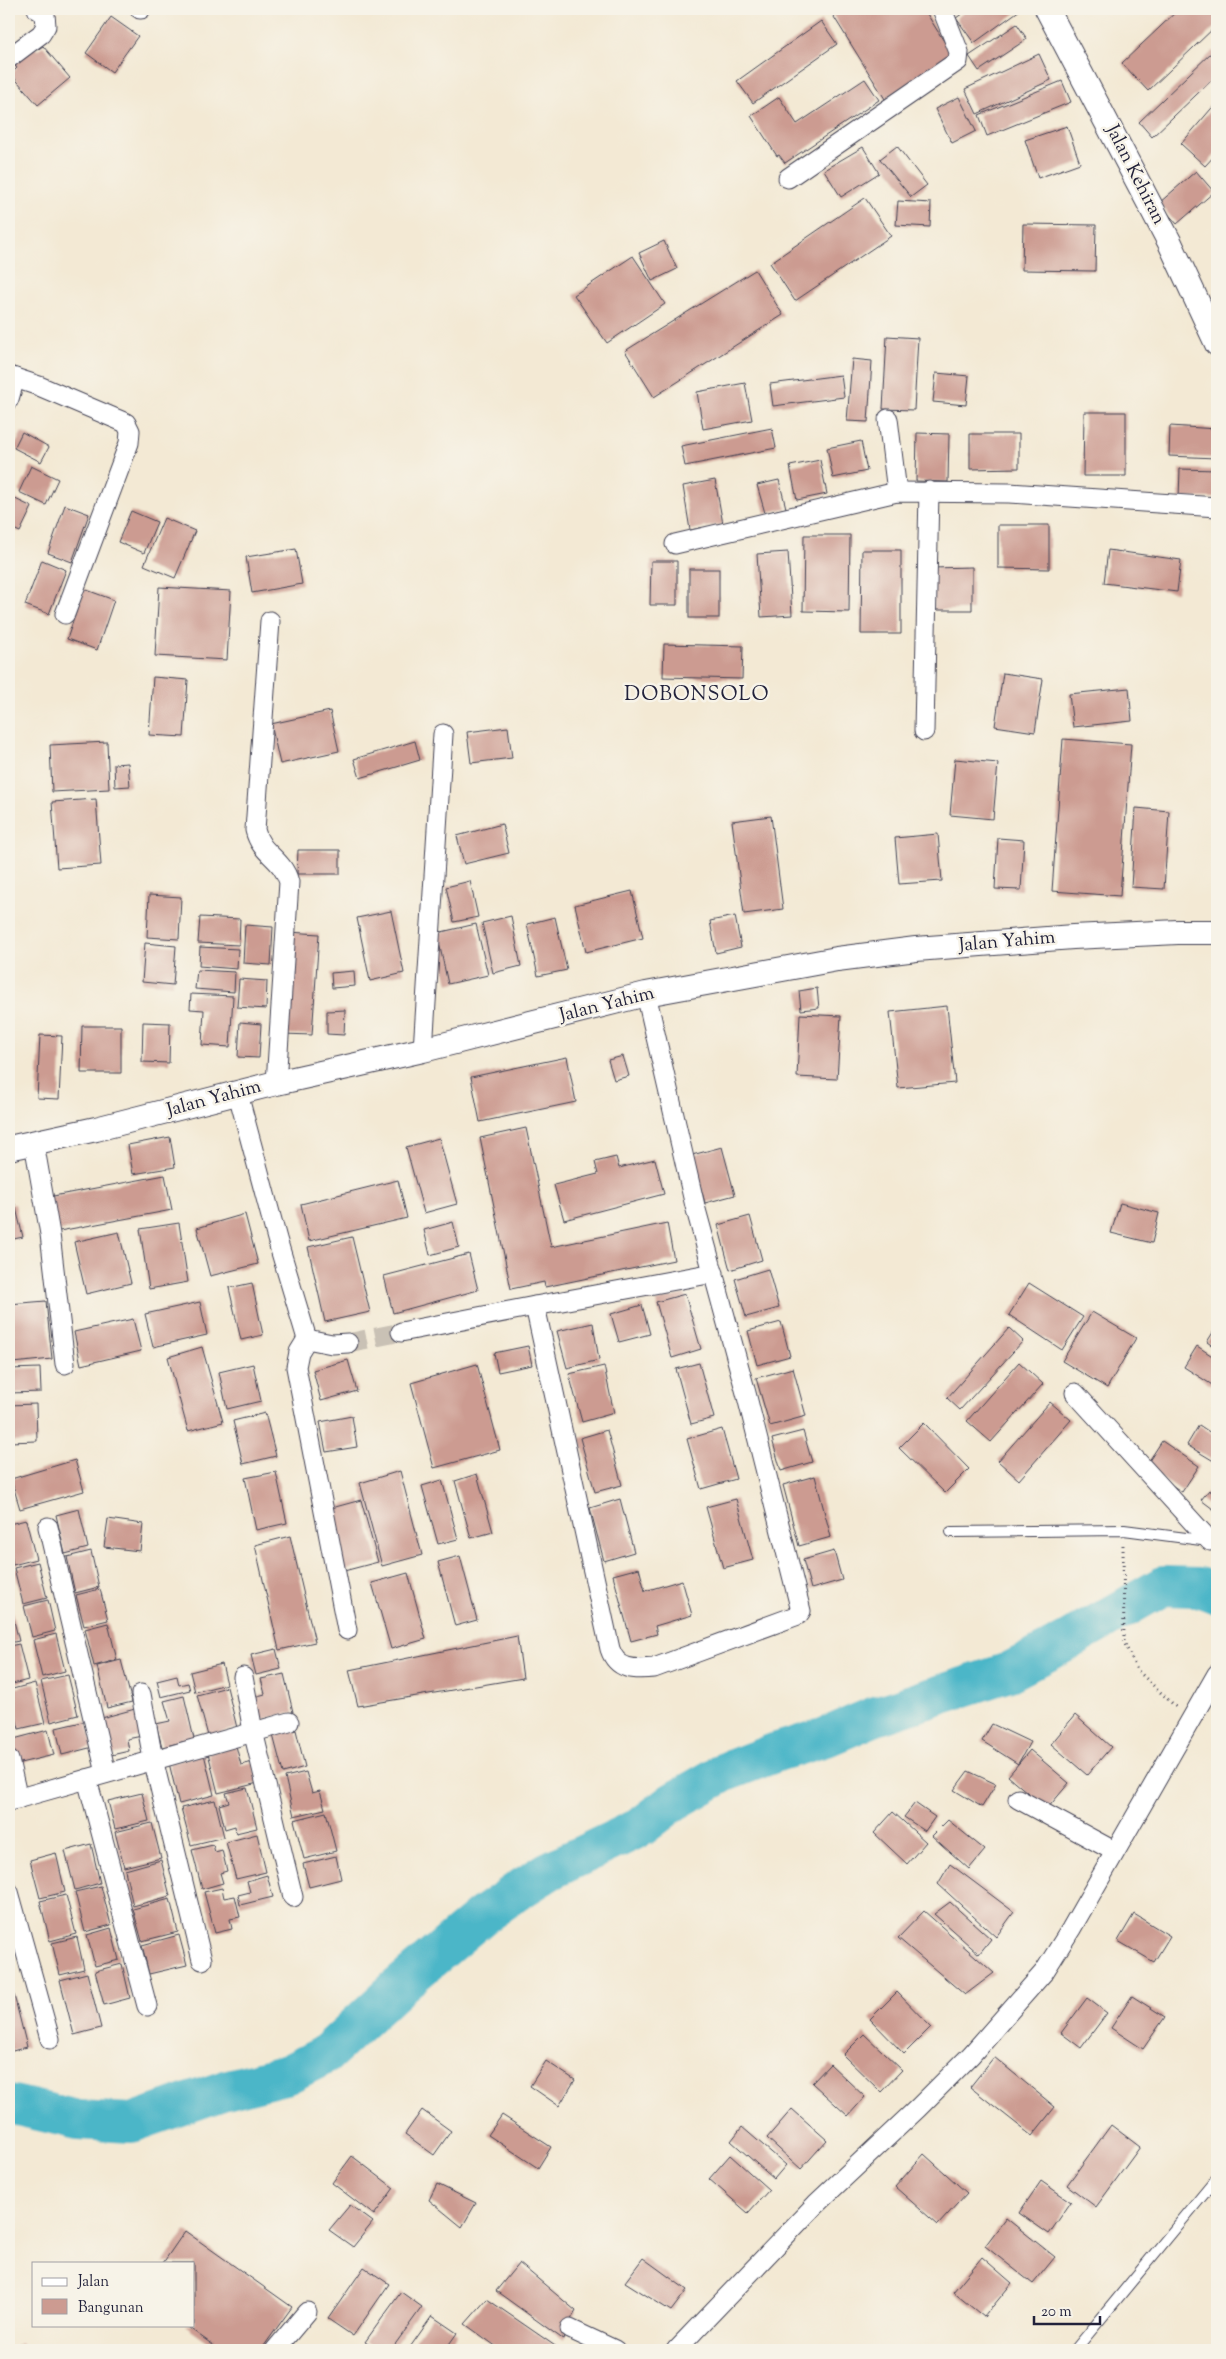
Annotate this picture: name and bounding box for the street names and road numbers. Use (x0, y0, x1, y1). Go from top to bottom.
street label: Jalan Kehiran (1098, 119, 1172, 230)
street label: Jalan Yahim (957, 924, 1057, 960)
street label: Jalan Yahim (556, 980, 658, 1030)
street label: Jalan Yahim (163, 1073, 265, 1125)

